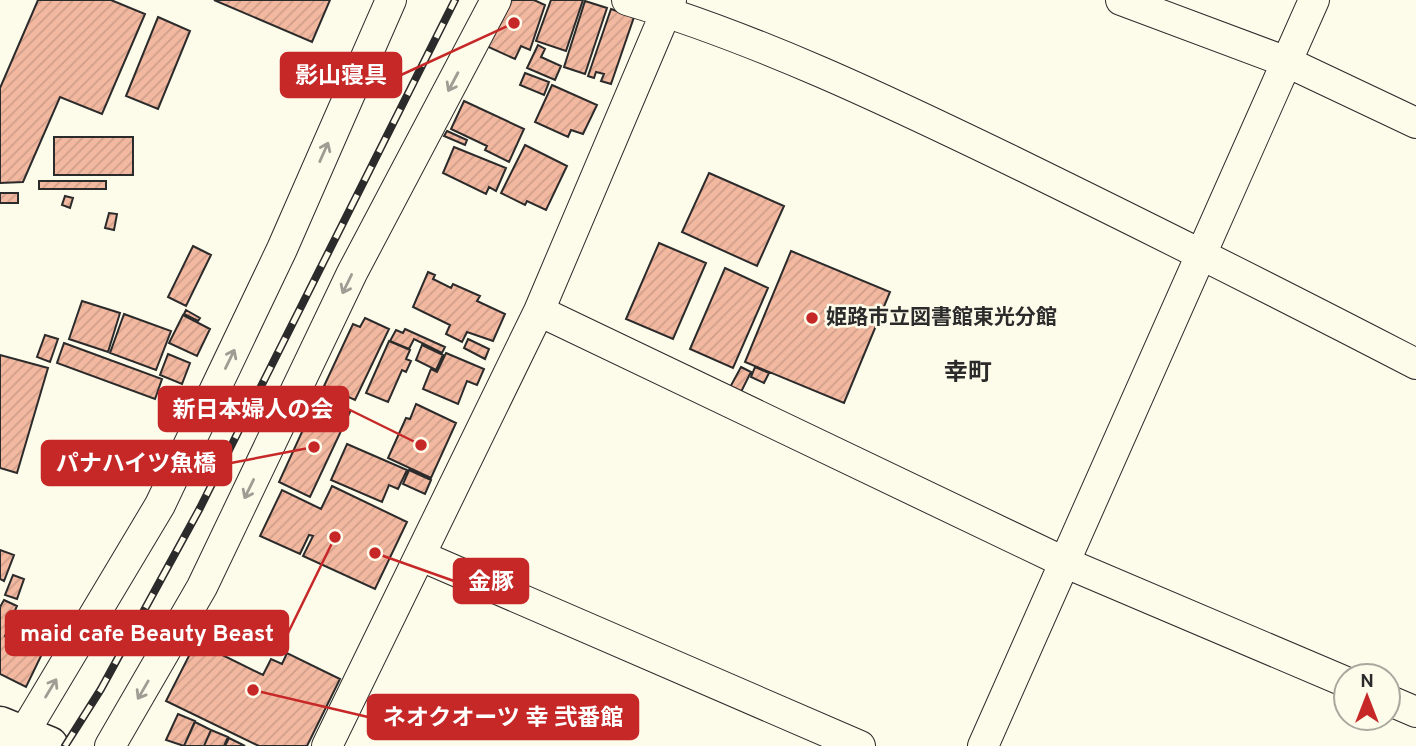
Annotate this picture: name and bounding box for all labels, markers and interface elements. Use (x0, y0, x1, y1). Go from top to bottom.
callout: 影山寝具 (281, 53, 401, 97)
text: 影山寝具 (295, 63, 387, 92)
one-way arrow (446, 71, 459, 92)
one-way arrow (318, 142, 331, 163)
one-way arrow (340, 273, 353, 294)
place label: 姫路市立図書館東光分館 (826, 305, 1057, 332)
marker: 姫路市立図書館東光分館 (804, 310, 820, 326)
one-way arrow (223, 349, 237, 370)
district label: 幸町 (944, 359, 992, 389)
callout: 新日本婦人の会 (159, 387, 348, 431)
text: 新日本婦人の会 (173, 397, 334, 426)
callout: パナハイツ魚橋 (42, 441, 231, 485)
text: パナハイツ魚橋 (56, 451, 216, 480)
one-way arrow (242, 478, 255, 499)
callout: 金豚 (454, 559, 528, 603)
text: 金豚 (468, 569, 514, 598)
callout: maid cafe Beauty Beast (6, 611, 288, 655)
text: maid cafe Beauty Beast (20, 621, 274, 650)
north arrow (1332, 662, 1402, 732)
text: N (1360, 670, 1374, 694)
one-way arrow (44, 678, 58, 698)
one-way arrow (135, 679, 149, 699)
callout: ネオクオーツ 幸 弐番館 (368, 695, 638, 739)
text: ネオクオーツ 幸 弐番館 (383, 705, 623, 734)

